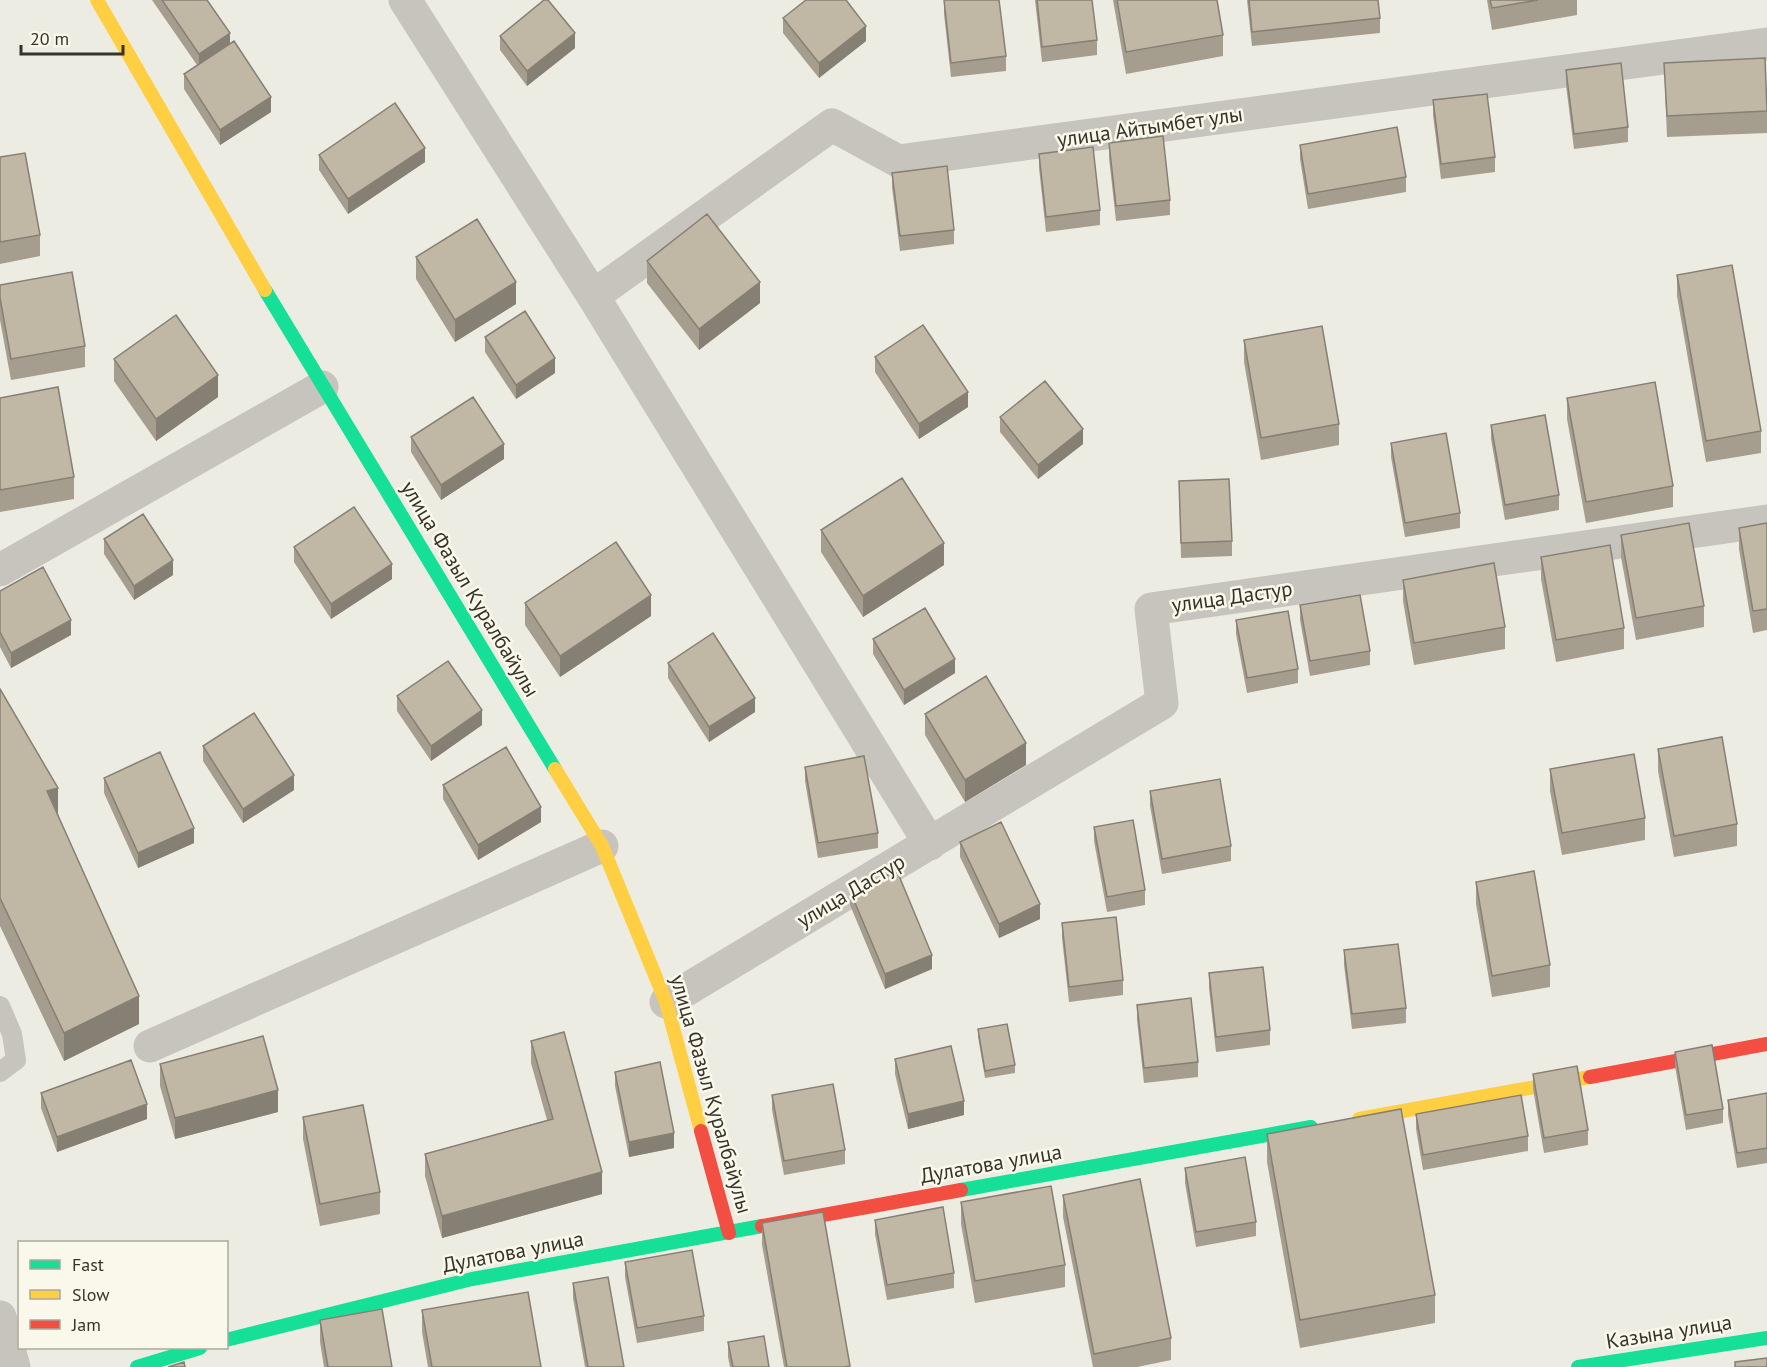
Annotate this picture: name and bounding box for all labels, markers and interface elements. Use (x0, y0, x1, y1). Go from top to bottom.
scale bar (21, 18, 123, 56)
text: 20 m (30, 27, 69, 50)
street label: улица Айтымбет улы (1055, 100, 1244, 153)
street label: улица Фазыл Куралбайулы (395, 476, 546, 702)
street label: улица Дастур (1170, 575, 1294, 618)
street label: улица Дастур (792, 848, 910, 933)
street label: улица Фазыл Куралбайулы (664, 971, 759, 1216)
street label: Дулатова улица (918, 1138, 1064, 1189)
street label: Дулатова улица (440, 1225, 586, 1278)
legend (18, 1241, 228, 1349)
text: Fast (72, 1253, 104, 1276)
text: Slow (72, 1283, 110, 1306)
street label: Казына улица (1604, 1308, 1734, 1355)
text: Jam (71, 1313, 101, 1336)

